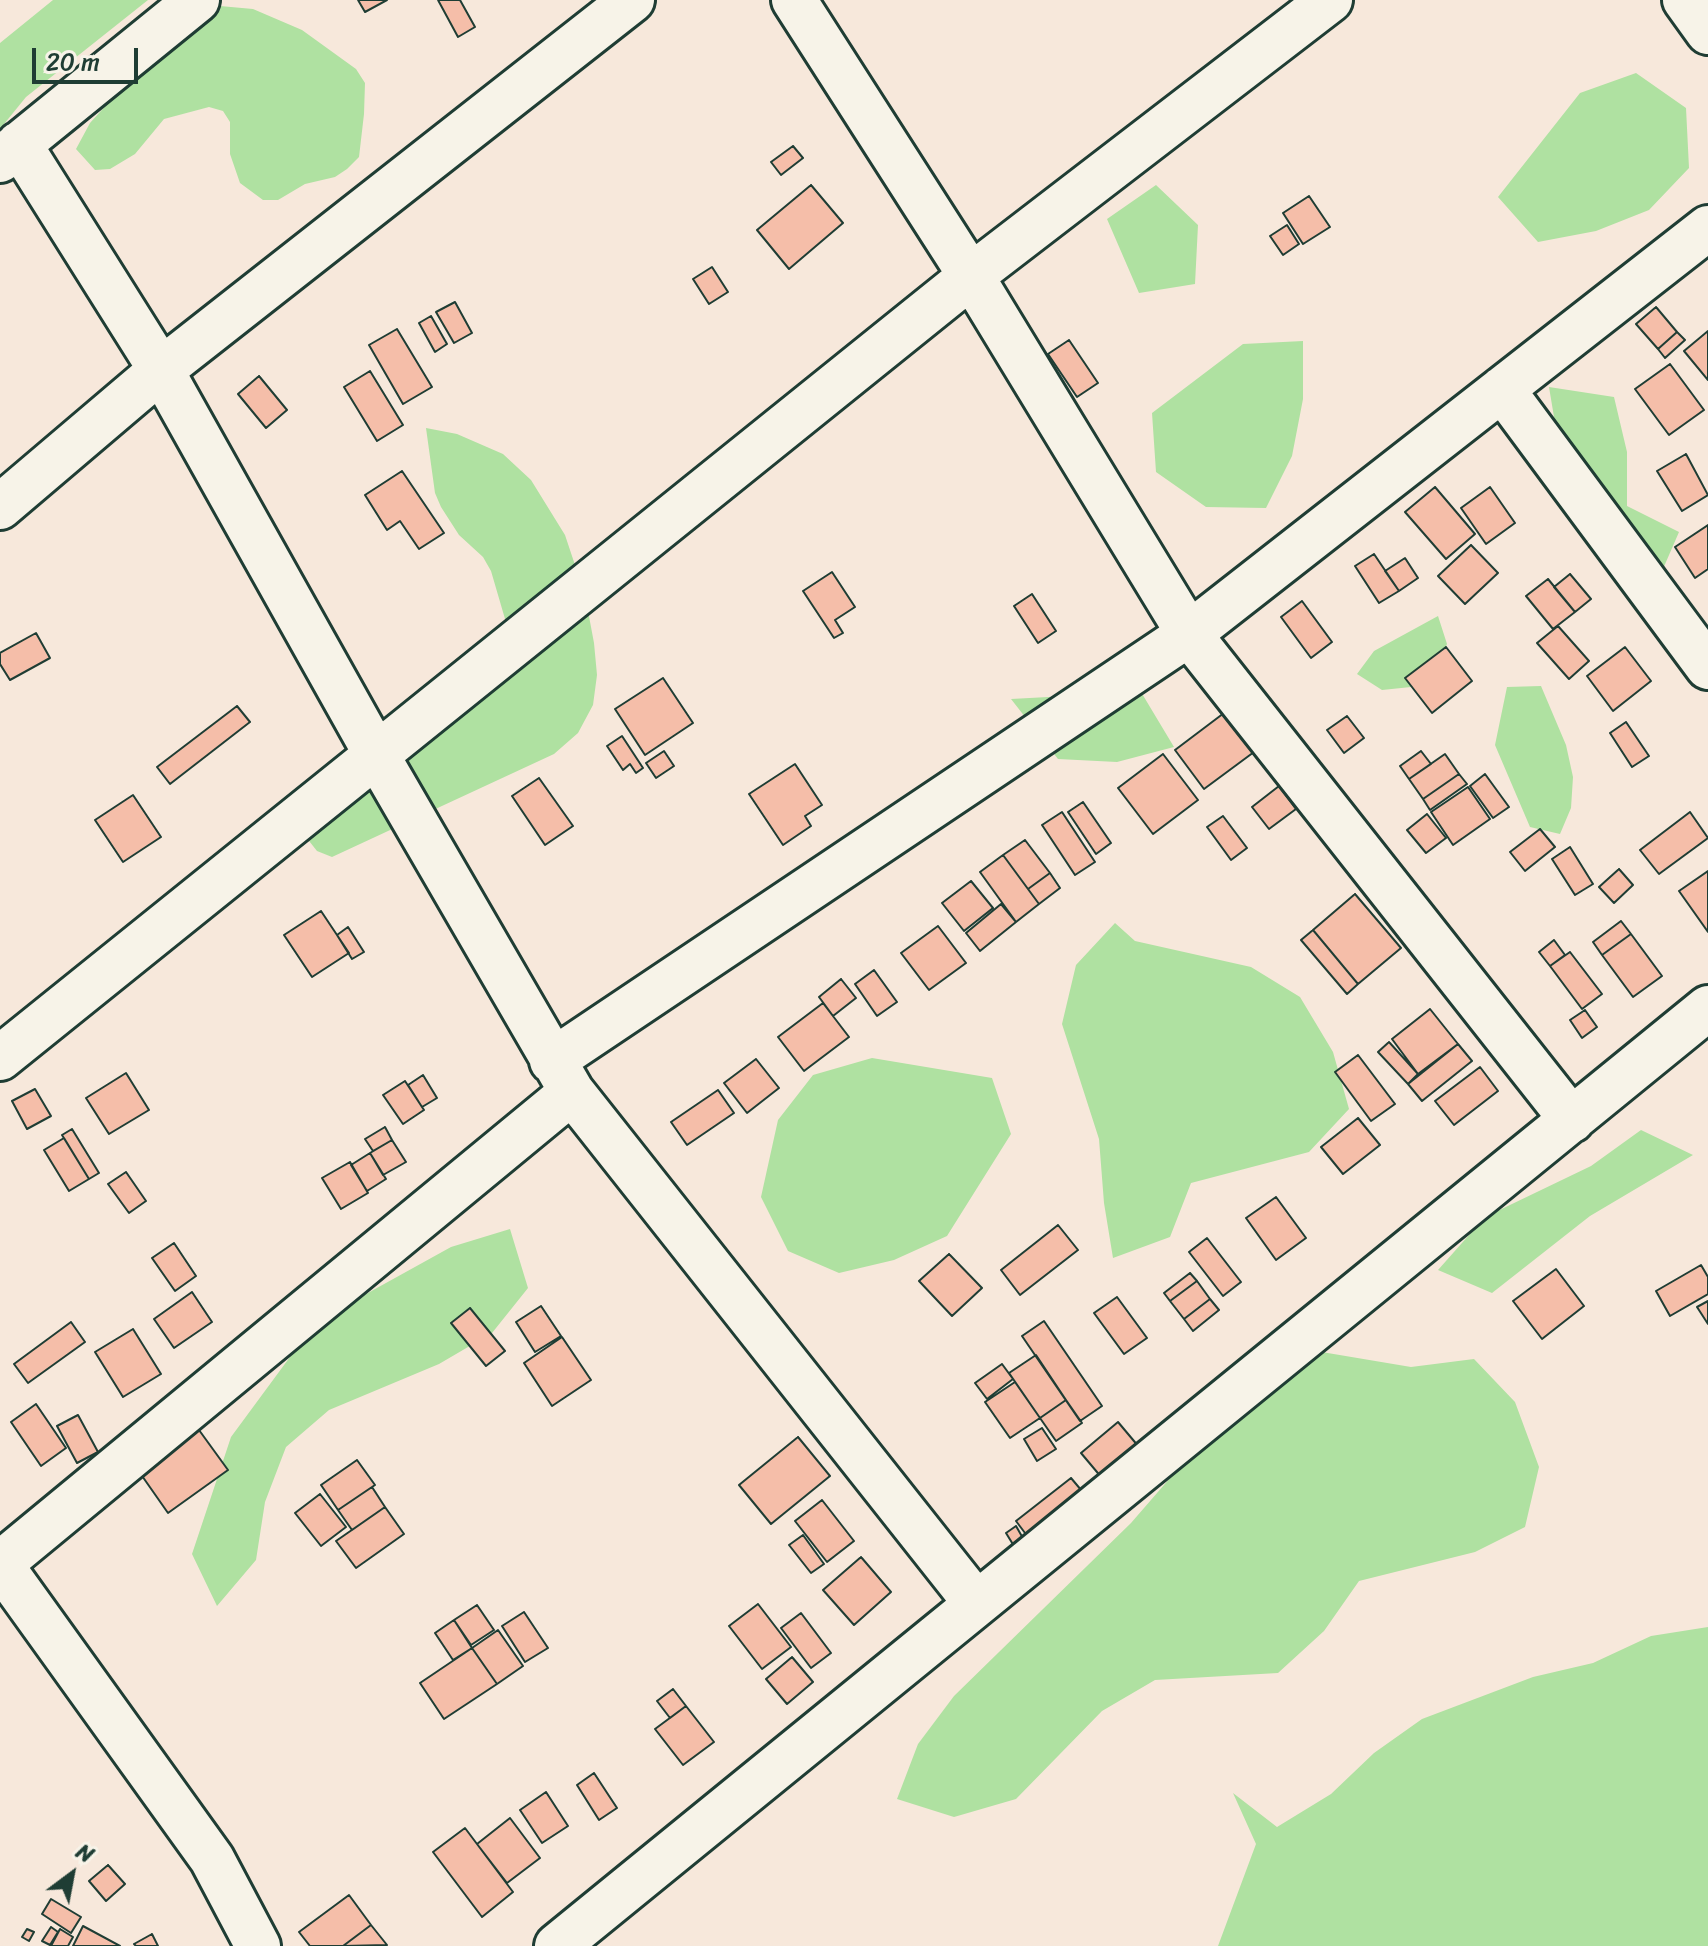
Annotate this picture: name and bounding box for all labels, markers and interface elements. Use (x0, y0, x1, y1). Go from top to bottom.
scale bar (36, 32, 142, 82)
text: 20 m (46, 41, 100, 83)
text: N (68, 1833, 102, 1874)
north arrow (32, 1834, 112, 1914)

